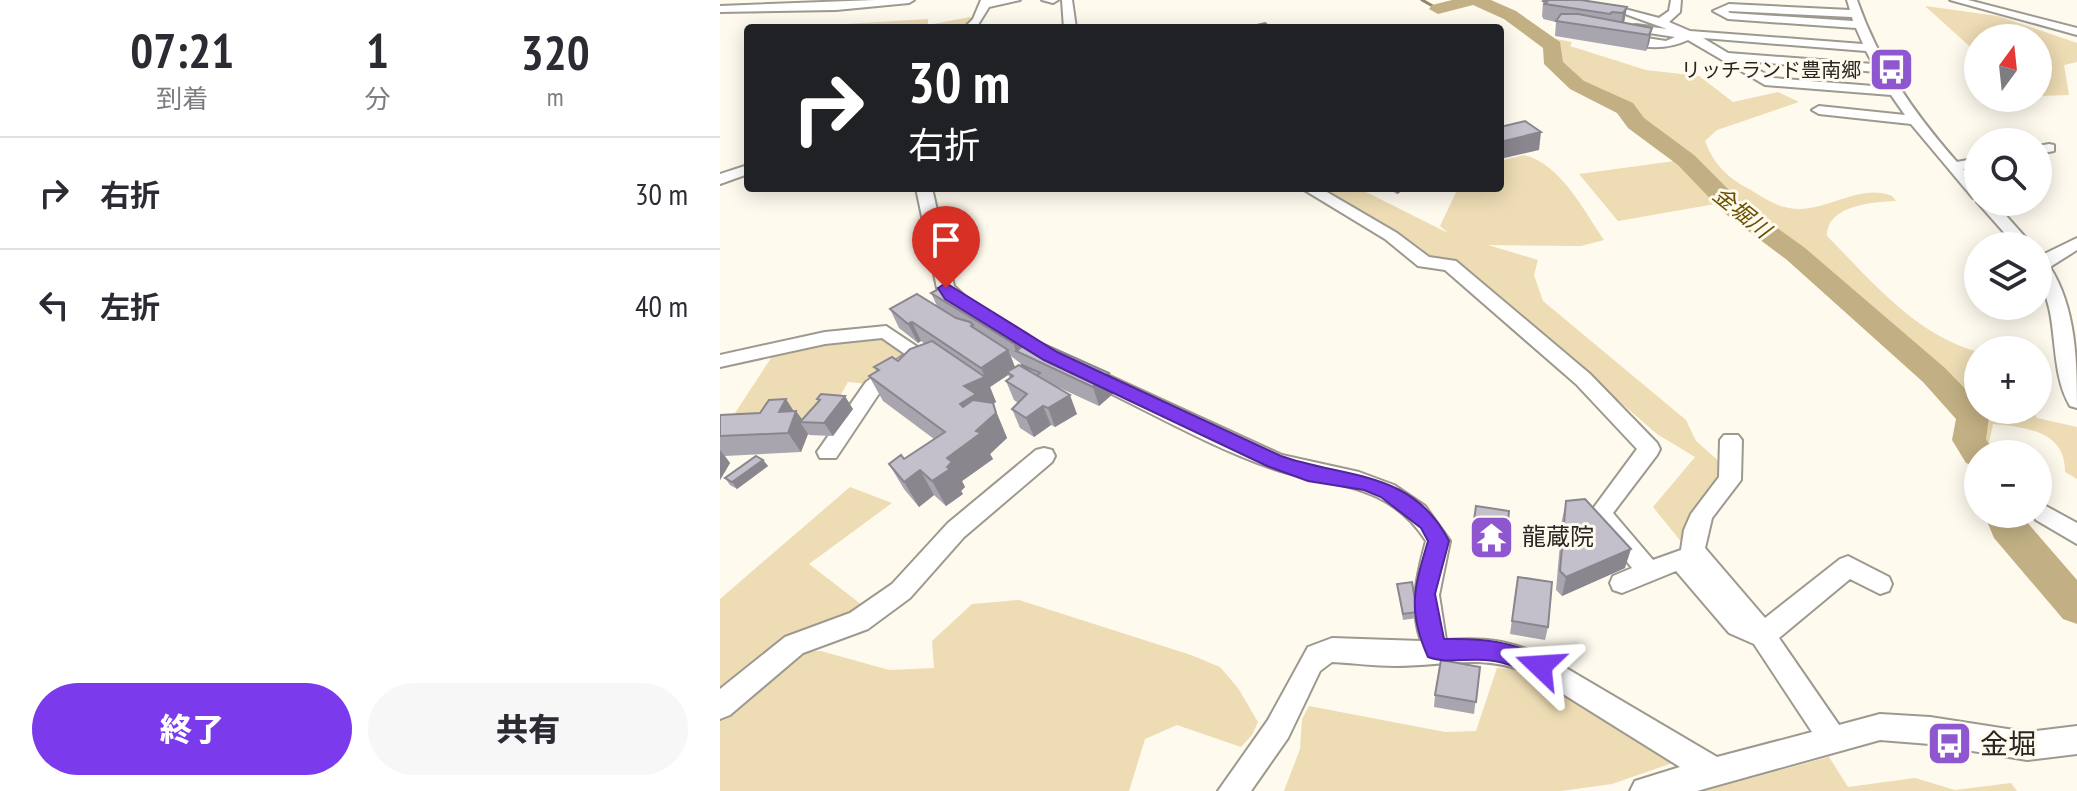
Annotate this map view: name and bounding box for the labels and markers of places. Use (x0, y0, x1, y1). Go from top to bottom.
bus stop icon: リッチランド豊南郷 (1868, 46, 1916, 94)
place label: リッチランド豊南郷 (1681, 57, 1861, 83)
pin (912, 206, 980, 288)
temple icon: 龍蔵院 (1467, 513, 1515, 561)
place label: 龍蔵院 (1522, 521, 1594, 552)
bus stop icon: 金堀 (1925, 720, 1973, 768)
place label: 金堀 (1980, 725, 2036, 762)

